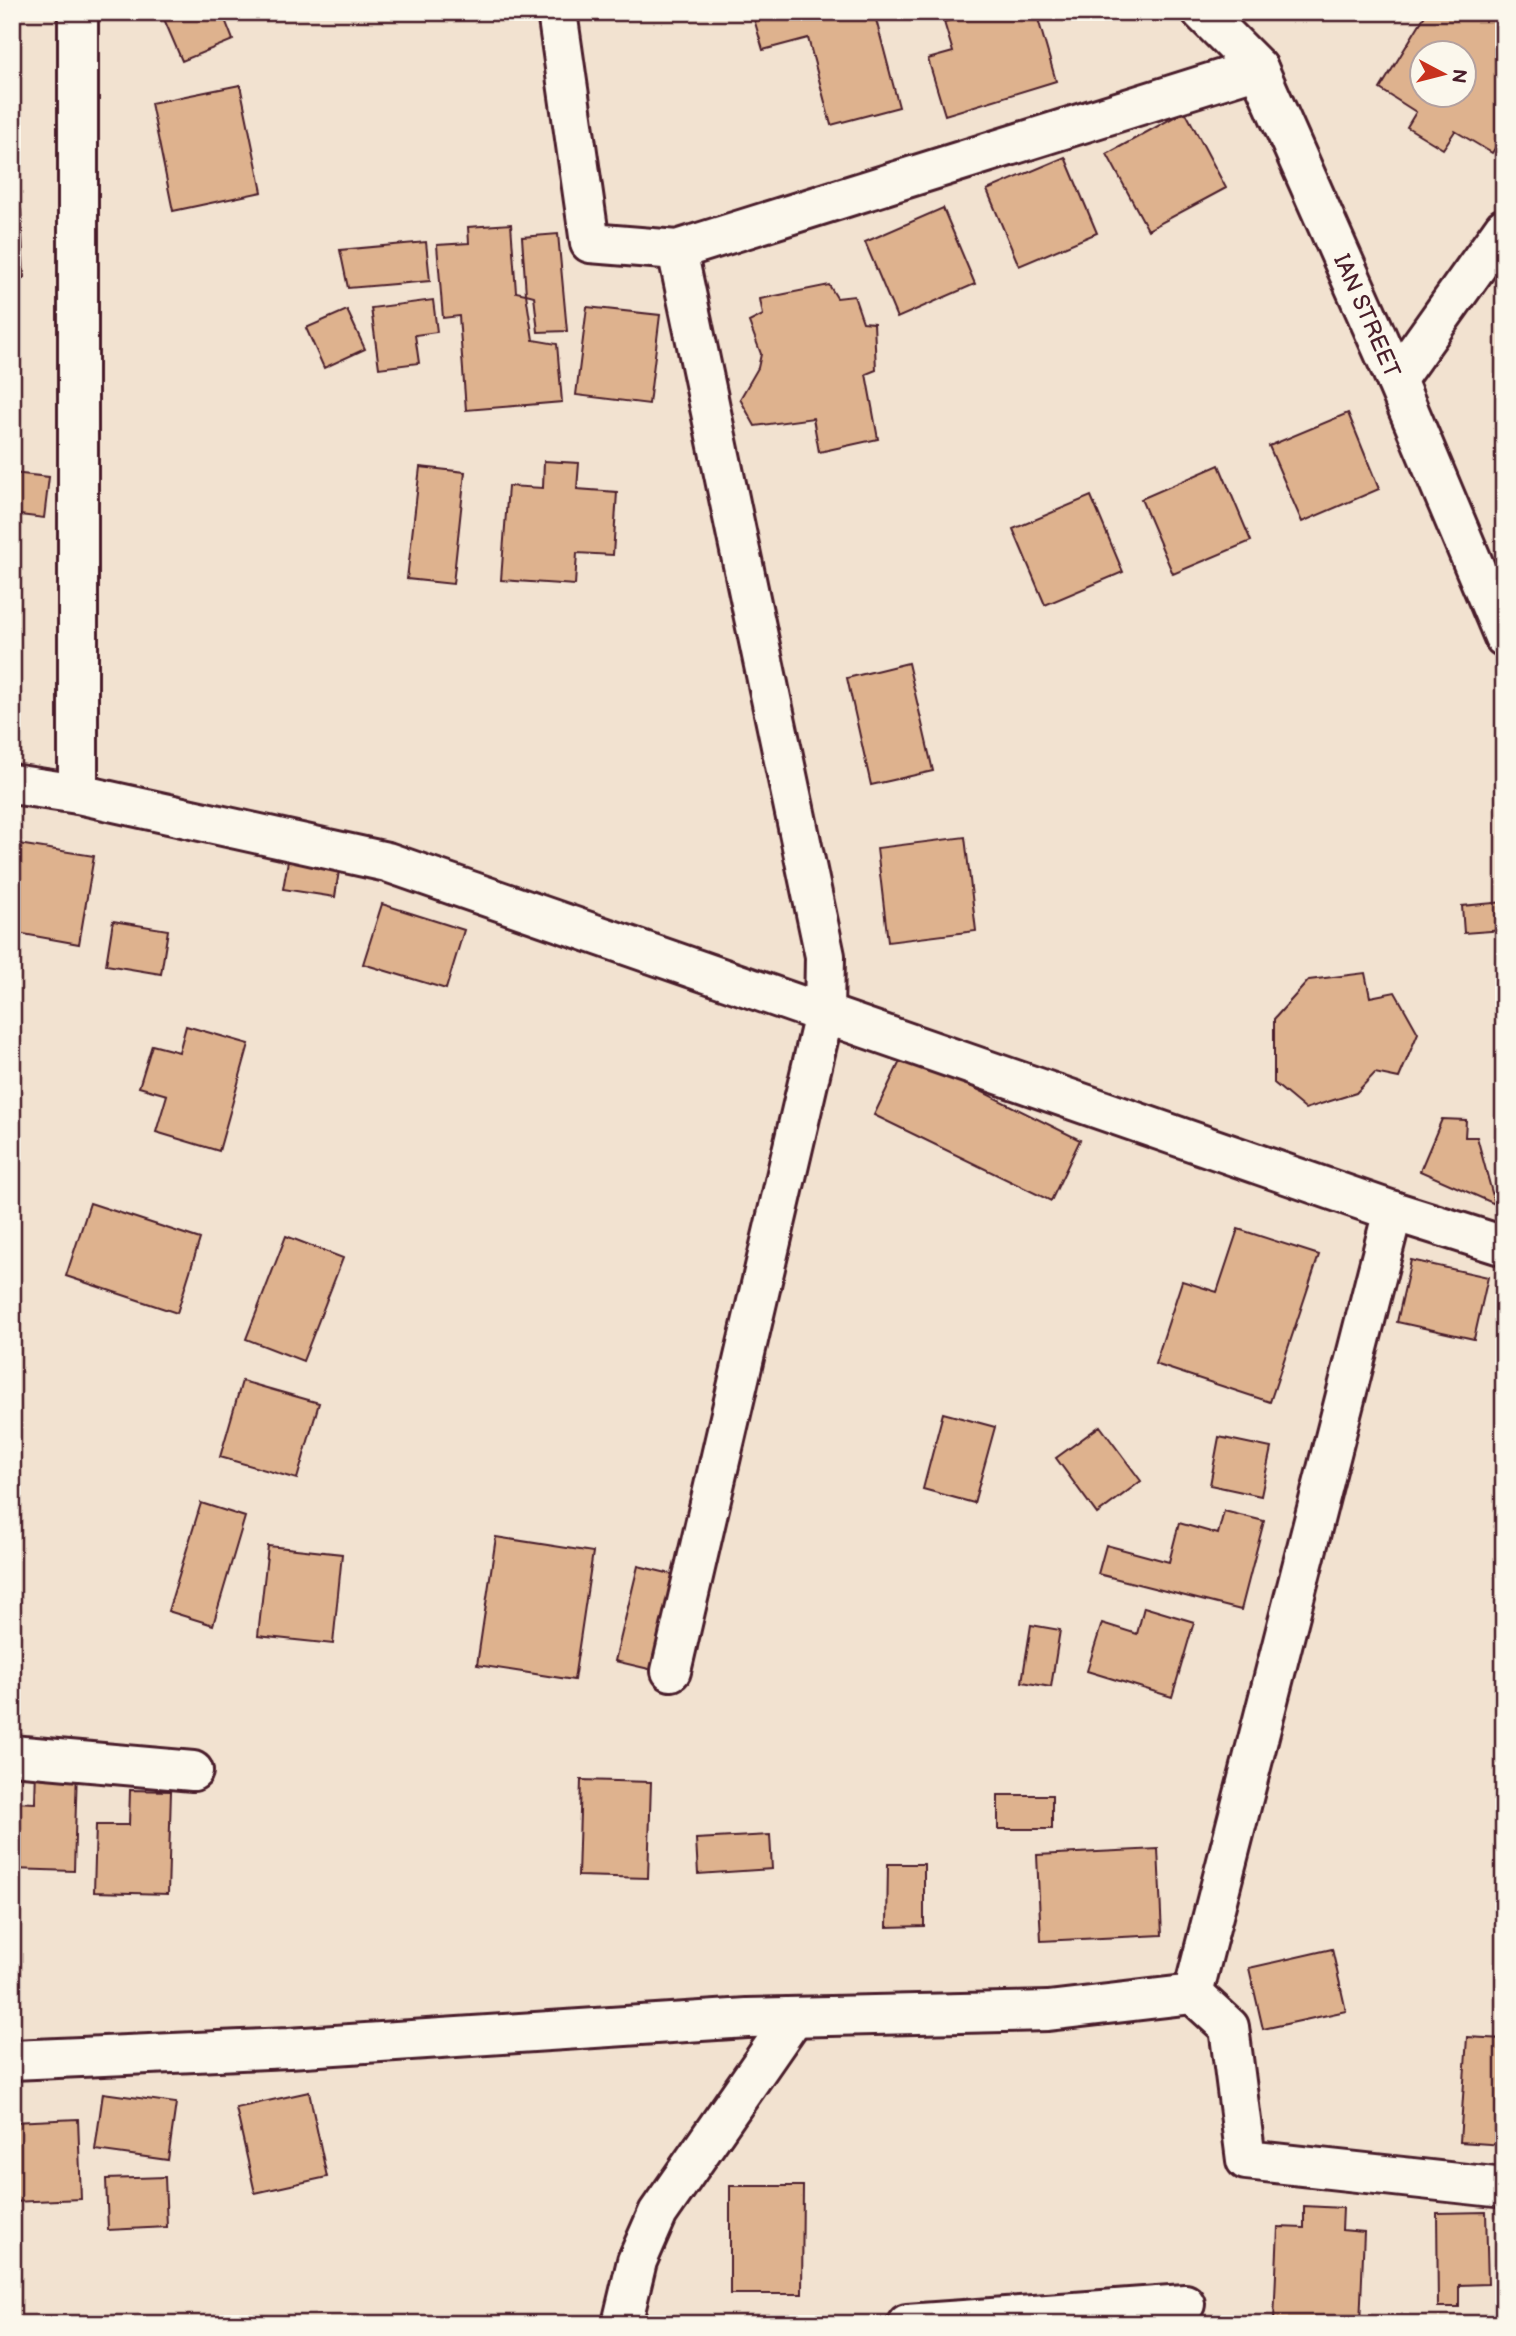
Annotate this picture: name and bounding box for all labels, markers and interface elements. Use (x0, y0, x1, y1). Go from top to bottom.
north arrow (1408, 38, 1478, 108)
text: N (1446, 67, 1471, 84)
street label: IAN STREET (1327, 250, 1406, 382)

